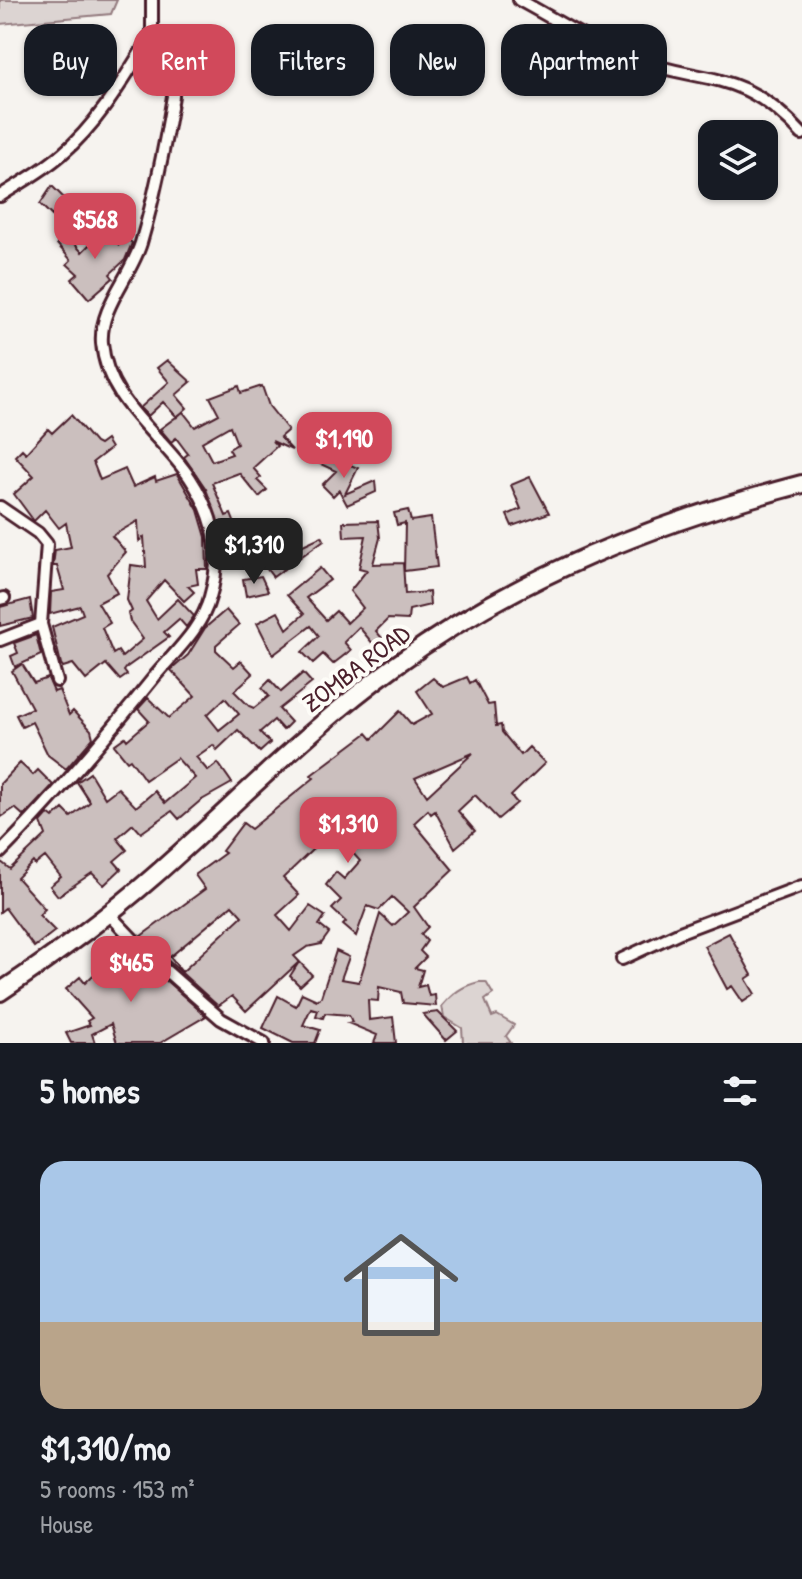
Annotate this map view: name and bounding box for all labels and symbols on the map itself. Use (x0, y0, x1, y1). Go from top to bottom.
pin: $568 (48, 193, 142, 261)
pin: $1,190 (279, 412, 409, 480)
pin: $1,310 (189, 518, 319, 586)
street label: ZOMBA ROAD (295, 615, 417, 720)
pin: $1,310 (283, 797, 413, 865)
pin: $465 (84, 936, 178, 1004)

